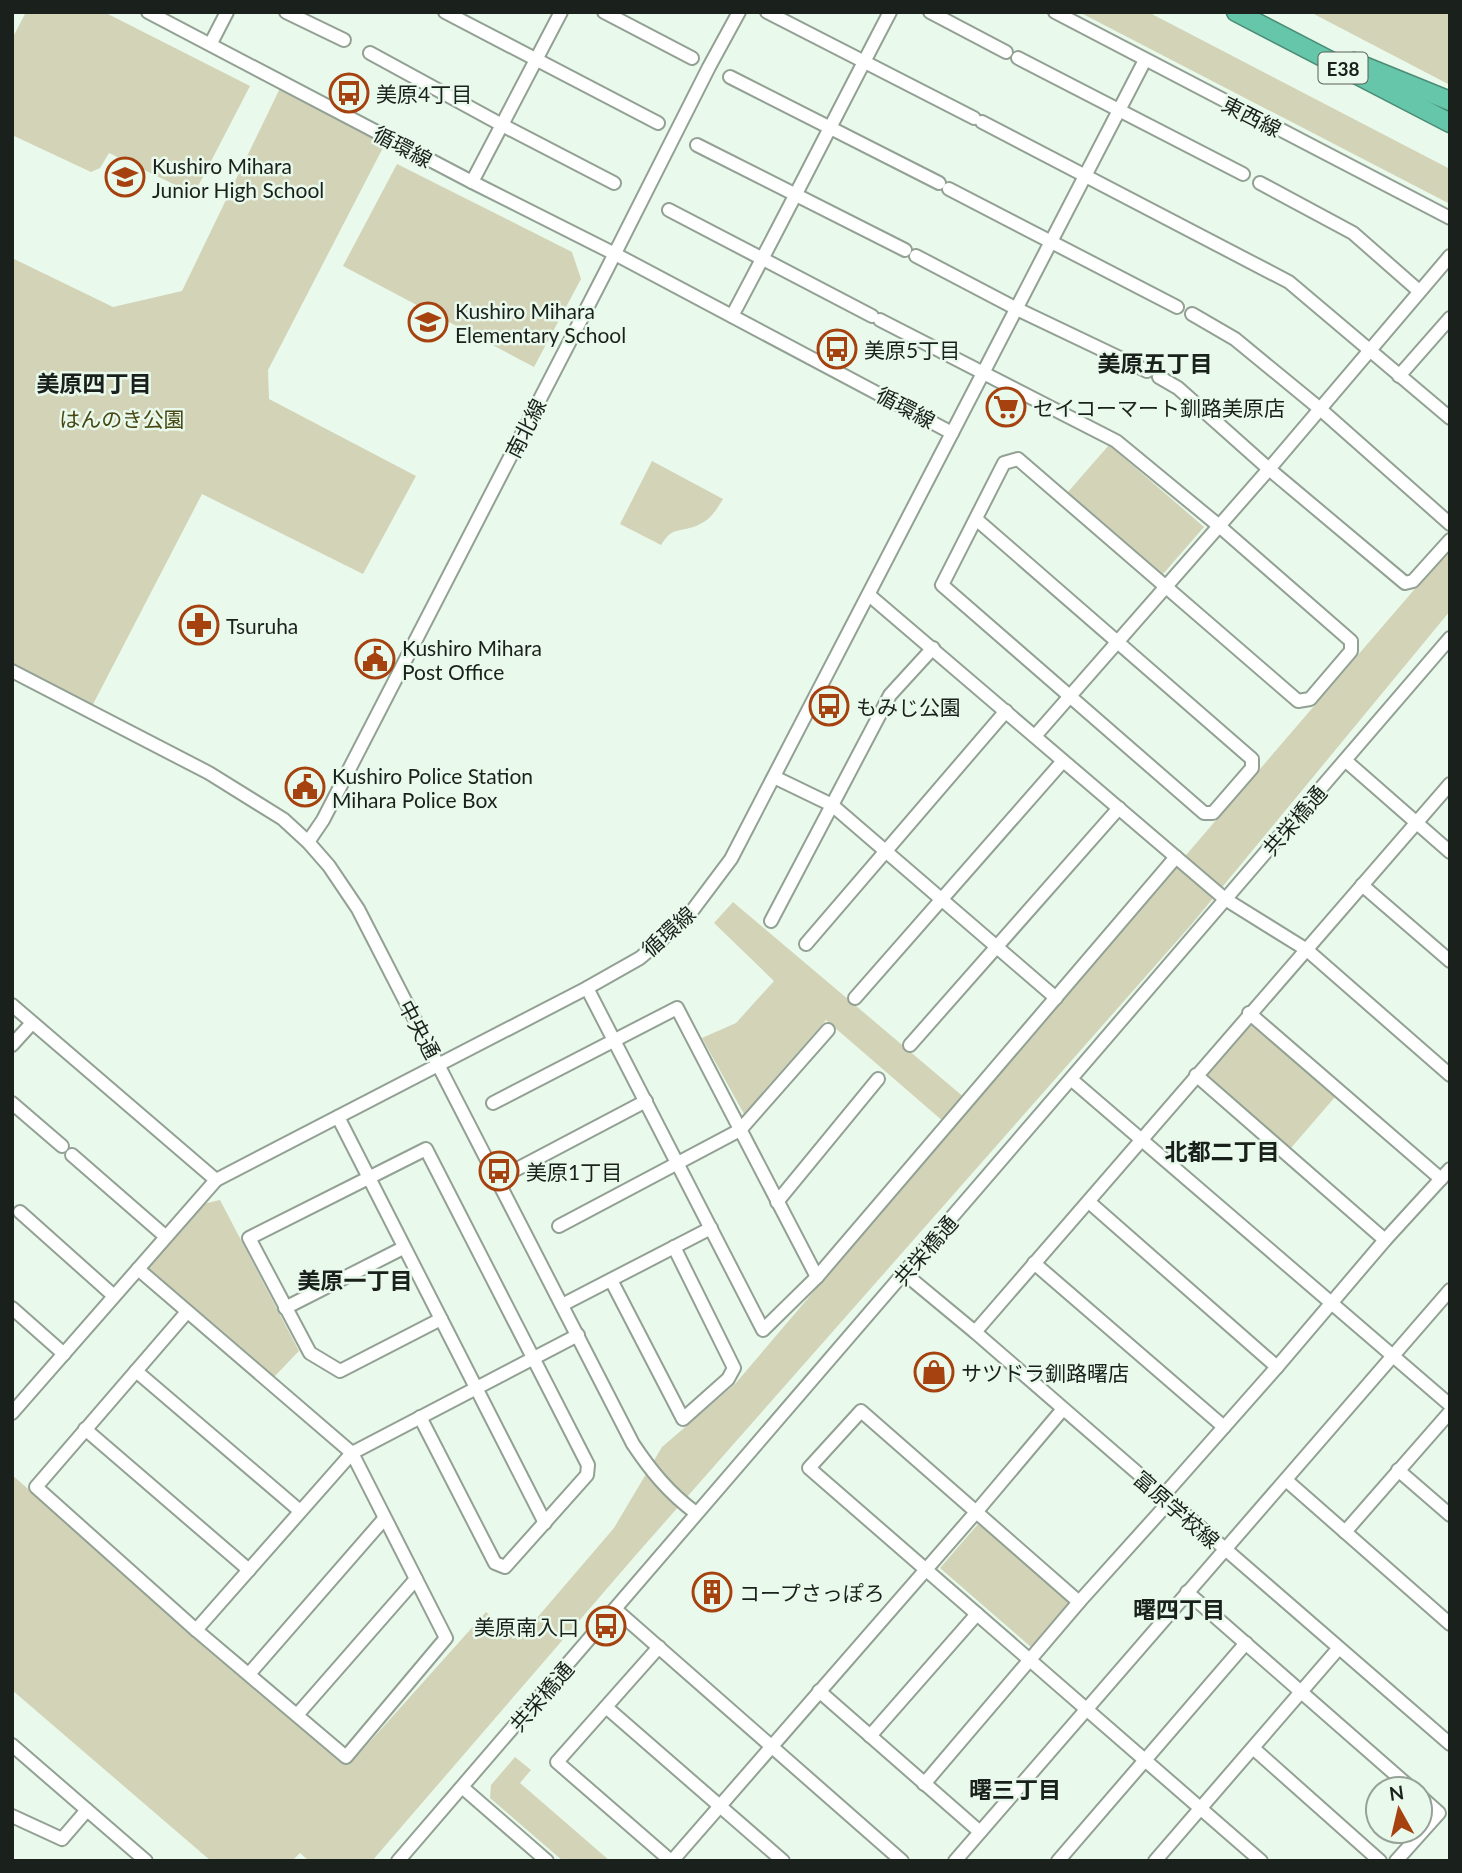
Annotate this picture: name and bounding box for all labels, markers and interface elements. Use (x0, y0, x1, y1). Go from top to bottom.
road number: E38 (1318, 52, 1368, 83)
bus stop icon: 美原4丁目 (328, 72, 370, 114)
place label: 美原4丁目 (376, 81, 472, 106)
street label: 東西線 (1218, 91, 1286, 141)
street label: 循環線 (369, 120, 437, 172)
place label: Kushiro Mihara Junior High School (152, 153, 324, 202)
school or university icon: Kushiro Mihara Junior High School (104, 156, 146, 198)
place label: Kushiro Mihara Elementary School (455, 298, 626, 347)
school or university icon: Kushiro Mihara Elementary School (407, 301, 449, 343)
bus stop icon: 美原5丁目 (816, 328, 858, 370)
place label: 美原5丁目 (864, 337, 960, 362)
district label: 美原五丁目 (1098, 349, 1213, 377)
district label: 美原四丁目 (37, 369, 152, 397)
street label: 循環線 (872, 381, 940, 433)
supermarket icon: セイコーマート釧路美原店 (985, 386, 1027, 428)
street label: 南北線 (500, 394, 550, 462)
place label: セイコーマート釧路美原店 (1033, 395, 1285, 420)
park label: はんのき公園 (59, 406, 185, 431)
pharmacy icon: Tsuruha (178, 604, 220, 646)
place label: Tsuruha (226, 613, 298, 638)
place label: Kushiro Mihara Post Office (402, 635, 542, 684)
public building icon: Kushiro Mihara Post Office (354, 638, 396, 680)
bus stop icon: もみじ公園 (808, 685, 850, 727)
place label: もみじ公園 (856, 694, 961, 719)
place label: Kushiro Police Station Mihara Police Box (332, 763, 533, 812)
public building icon: Kushiro Police Station Mihara Police Box (284, 766, 326, 808)
street label: 共栄橋通 (1257, 780, 1331, 860)
street label: 循環線 (636, 901, 700, 961)
street label: 中央通 (394, 995, 446, 1063)
district label: 北都二丁目 (1165, 1137, 1280, 1165)
bus stop icon: 美原1丁目 (478, 1150, 520, 1192)
place label: 美原1丁目 (526, 1159, 622, 1184)
street label: 共栄橋通 (888, 1210, 962, 1290)
district label: 美原一丁目 (298, 1266, 413, 1294)
shop icon: サツドラ釧路曙店 (913, 1351, 955, 1393)
place label: サツドラ釧路曙店 (961, 1360, 1129, 1385)
street label: 富原学校線 (1129, 1465, 1225, 1553)
building icon: コープさっぽろ (691, 1571, 733, 1613)
place label: コープさっぽろ (739, 1580, 885, 1605)
district label: 曙四丁目 (1133, 1595, 1225, 1623)
bus stop icon: 美原南入口 (585, 1605, 627, 1647)
place label: 美原南入口 (474, 1614, 579, 1639)
street label: 共栄橋通 (504, 1656, 578, 1736)
district label: 曙三丁目 (969, 1775, 1061, 1803)
north arrow (1364, 1775, 1434, 1845)
text: N (1388, 1780, 1405, 1805)

